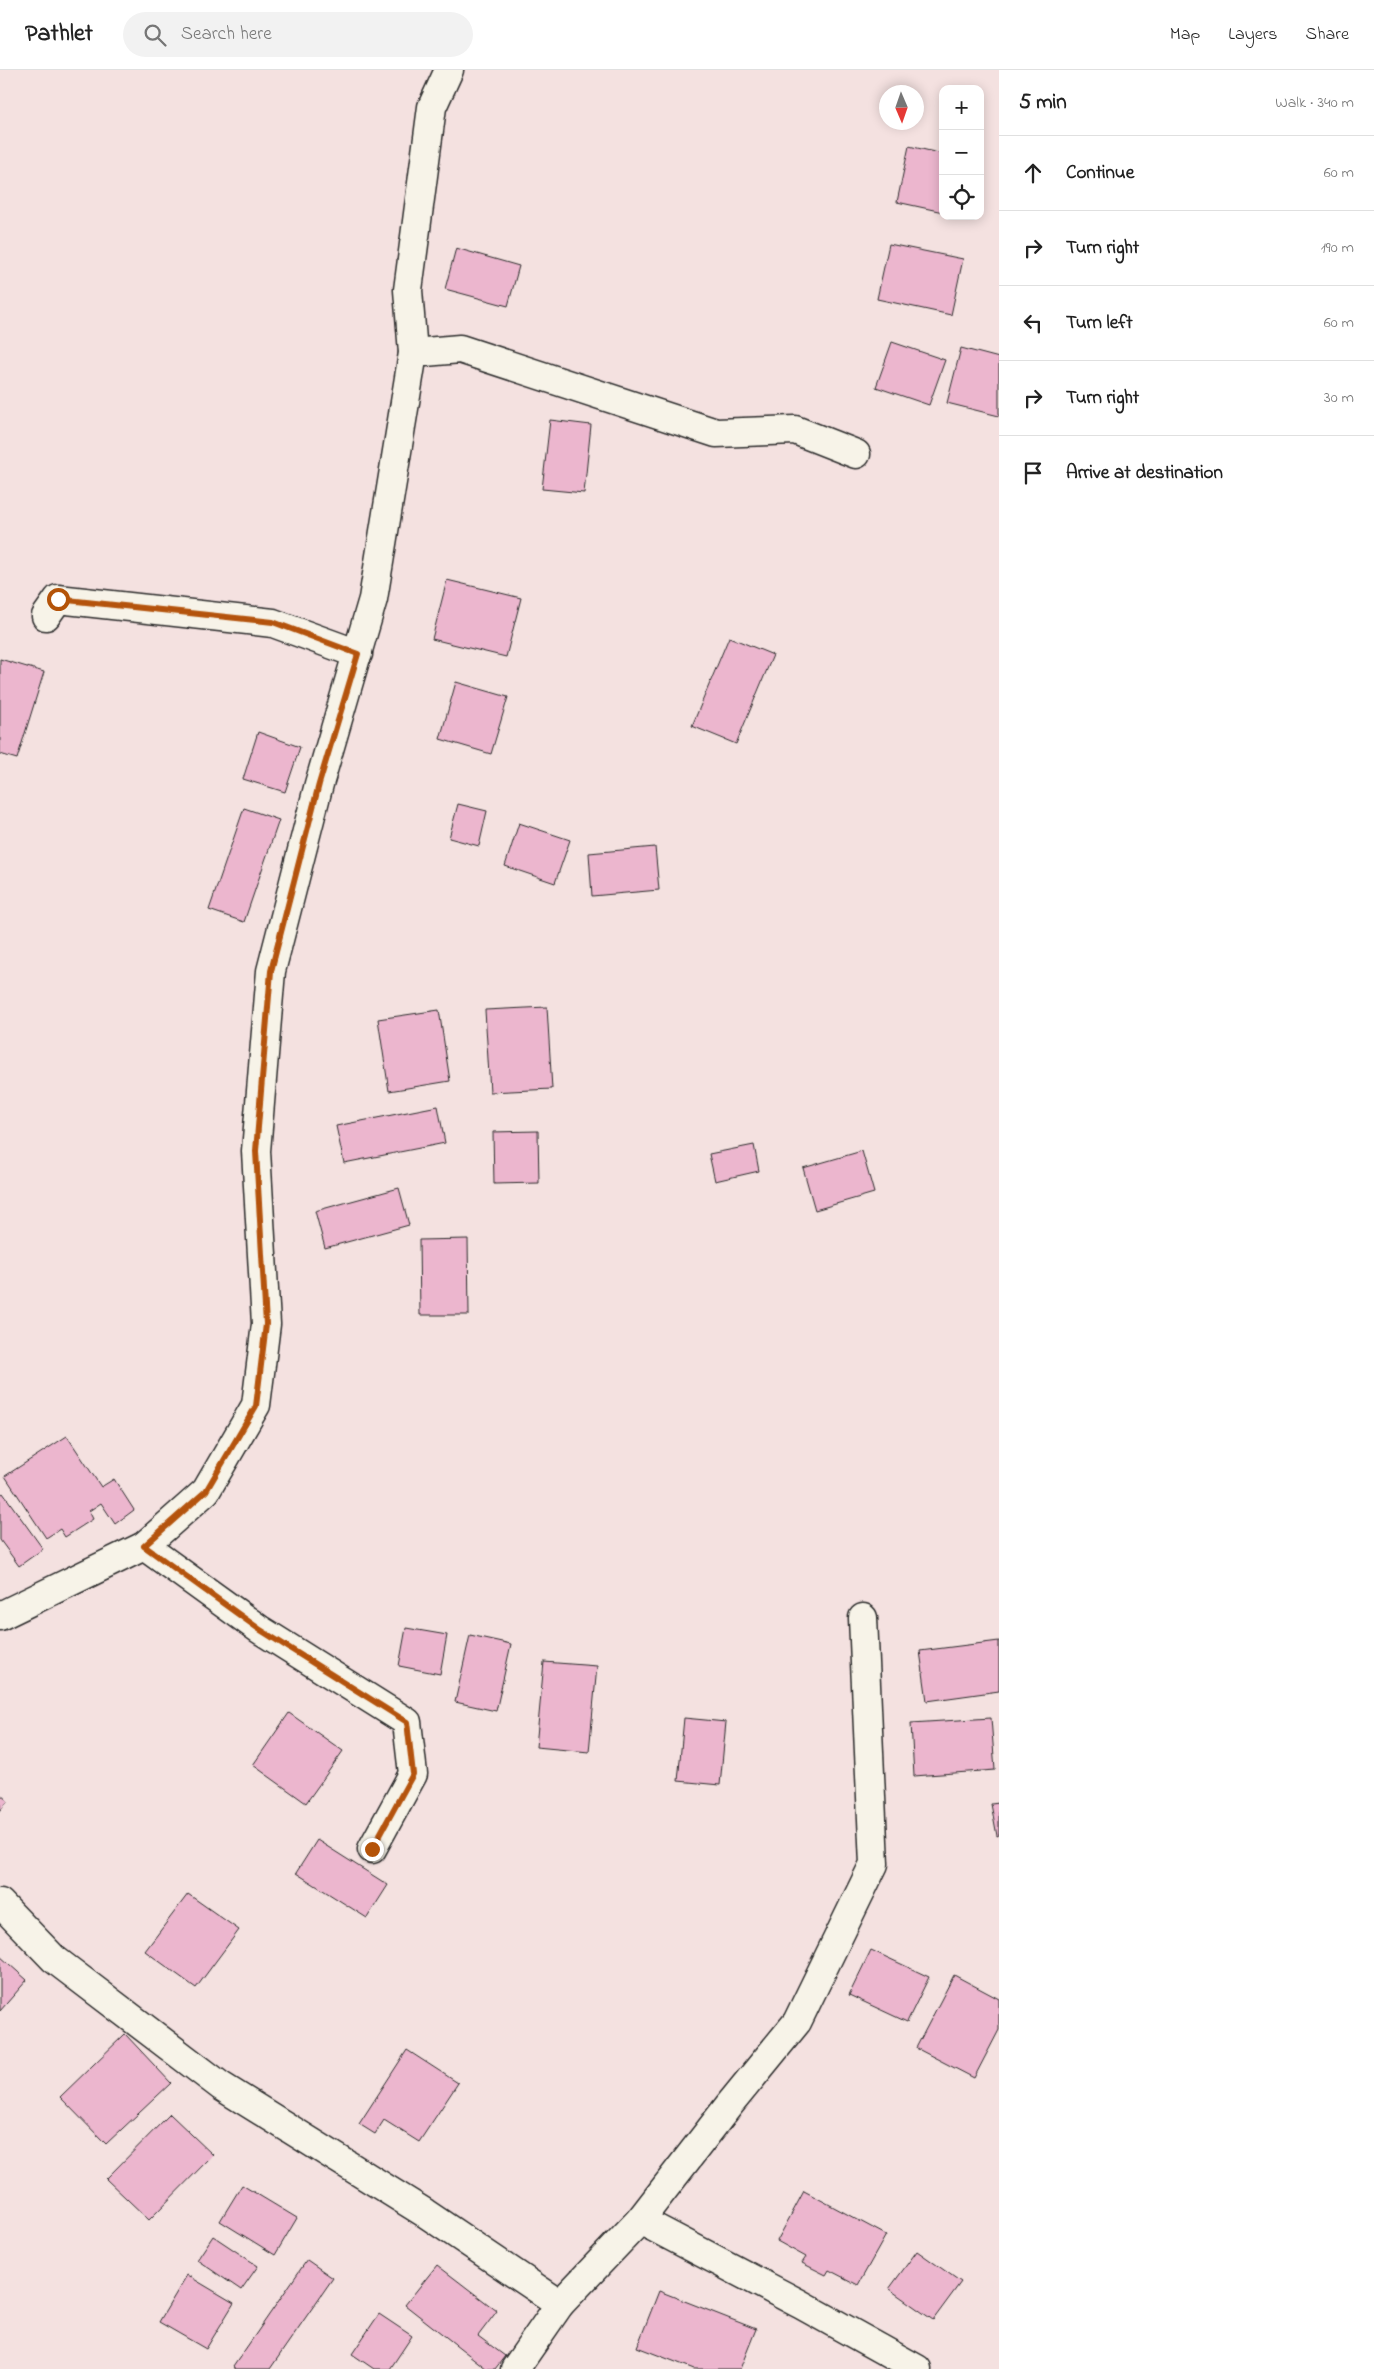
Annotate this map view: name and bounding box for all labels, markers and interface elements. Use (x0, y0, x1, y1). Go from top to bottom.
search box (123, 12, 473, 57)
text: Pathlet (25, 17, 93, 52)
icon: search (141, 21, 169, 49)
text: Search here (181, 21, 272, 48)
text: Map (1170, 22, 1200, 48)
text: Layers (1228, 22, 1278, 48)
text: Share (1306, 22, 1349, 48)
north arrow (879, 85, 924, 130)
map controls (939, 85, 984, 220)
button: + (939, 85, 984, 130)
text: 5 min (1019, 88, 1067, 118)
text: Walk · 340 m (1275, 91, 1354, 115)
button: − (939, 130, 984, 175)
icon: ahead (1019, 159, 1047, 187)
text: Continue (1066, 160, 1134, 187)
text: 60 m (1324, 161, 1354, 185)
button: locate (939, 175, 984, 220)
icon: right (1019, 234, 1047, 262)
text: Turn right (1066, 235, 1139, 262)
text: 190 m (1321, 236, 1354, 260)
icon: left (1019, 309, 1047, 337)
text: Turn left (1066, 310, 1133, 337)
text: 60 m (1324, 311, 1354, 335)
icon: right (1019, 384, 1047, 412)
text: Turn right (1066, 385, 1139, 412)
text: 30 m (1324, 386, 1354, 410)
icon: arrive (1019, 459, 1047, 487)
text: Arrive at destination (1066, 460, 1223, 487)
route start (47, 588, 70, 611)
route end (361, 1838, 384, 1861)

